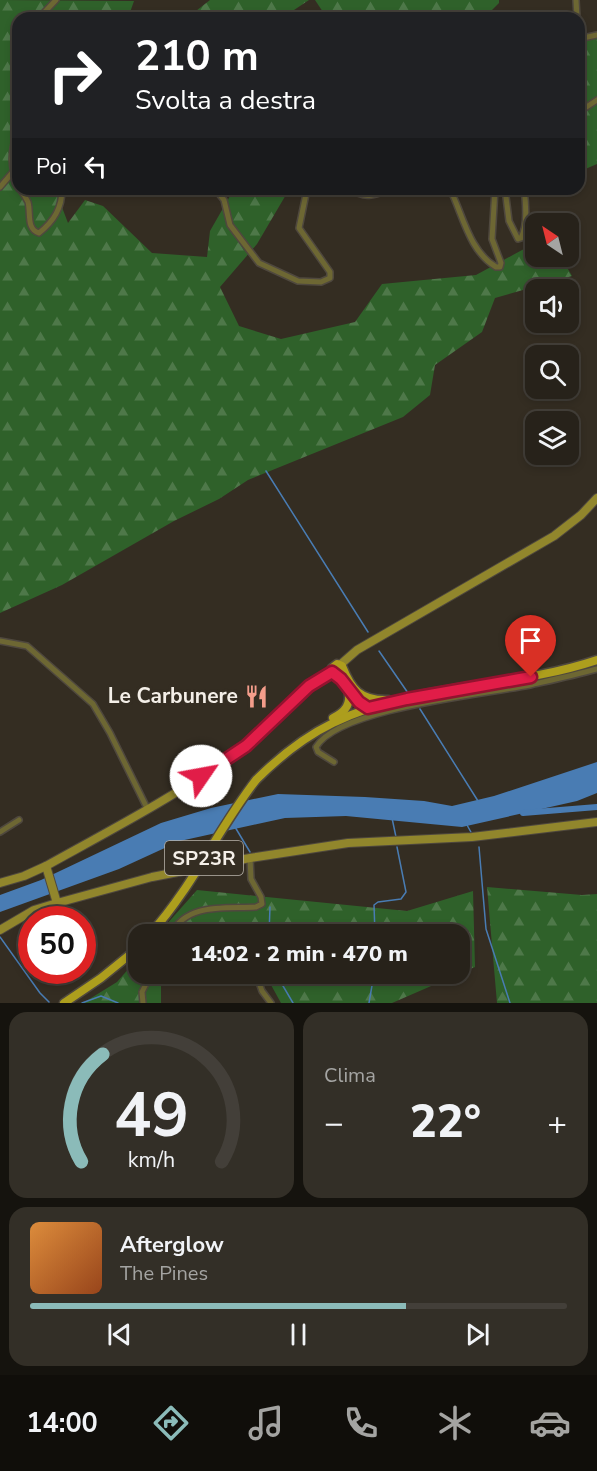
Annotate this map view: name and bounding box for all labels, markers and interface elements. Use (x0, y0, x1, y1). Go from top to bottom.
text: 210 m (135, 28, 259, 85)
icon: right (36, 36, 114, 114)
text: Svolta a destra (135, 82, 316, 119)
icon: left (79, 150, 112, 183)
text: Poi (36, 152, 67, 182)
north arrow (525, 213, 579, 267)
map controls (525, 213, 579, 465)
button: sound (525, 279, 579, 333)
button: search (525, 345, 579, 399)
button: layers (525, 411, 579, 465)
pin (505, 615, 556, 677)
icon: arrive (514, 624, 547, 657)
place label: Le Carbunere (108, 682, 238, 710)
restaurant icon: Le Carbunere (243, 683, 269, 709)
position arrow (169, 744, 233, 808)
road number: SP23R (165, 841, 243, 875)
speed limit sign: 50 (18, 906, 96, 984)
text: 14:02 · 2 min · 470 m (190, 939, 408, 969)
text: Clima (324, 1062, 376, 1089)
text: 49 (114, 1073, 189, 1158)
text: 22° (410, 1092, 481, 1153)
text: − (324, 1101, 344, 1146)
text: + (547, 1101, 567, 1146)
text: km/h (128, 1145, 175, 1175)
text: Afterglow (120, 1230, 224, 1260)
text: The Pines (120, 1260, 208, 1287)
icon: previous (103, 1318, 136, 1351)
icon: pause (282, 1318, 315, 1351)
icon: next (461, 1318, 494, 1351)
icon: directions (150, 1402, 192, 1444)
icon: music (245, 1402, 287, 1444)
icon: phone (340, 1402, 382, 1444)
icon: climate (434, 1402, 476, 1444)
icon: car (529, 1402, 571, 1444)
text: 14:00 (26, 1405, 98, 1442)

